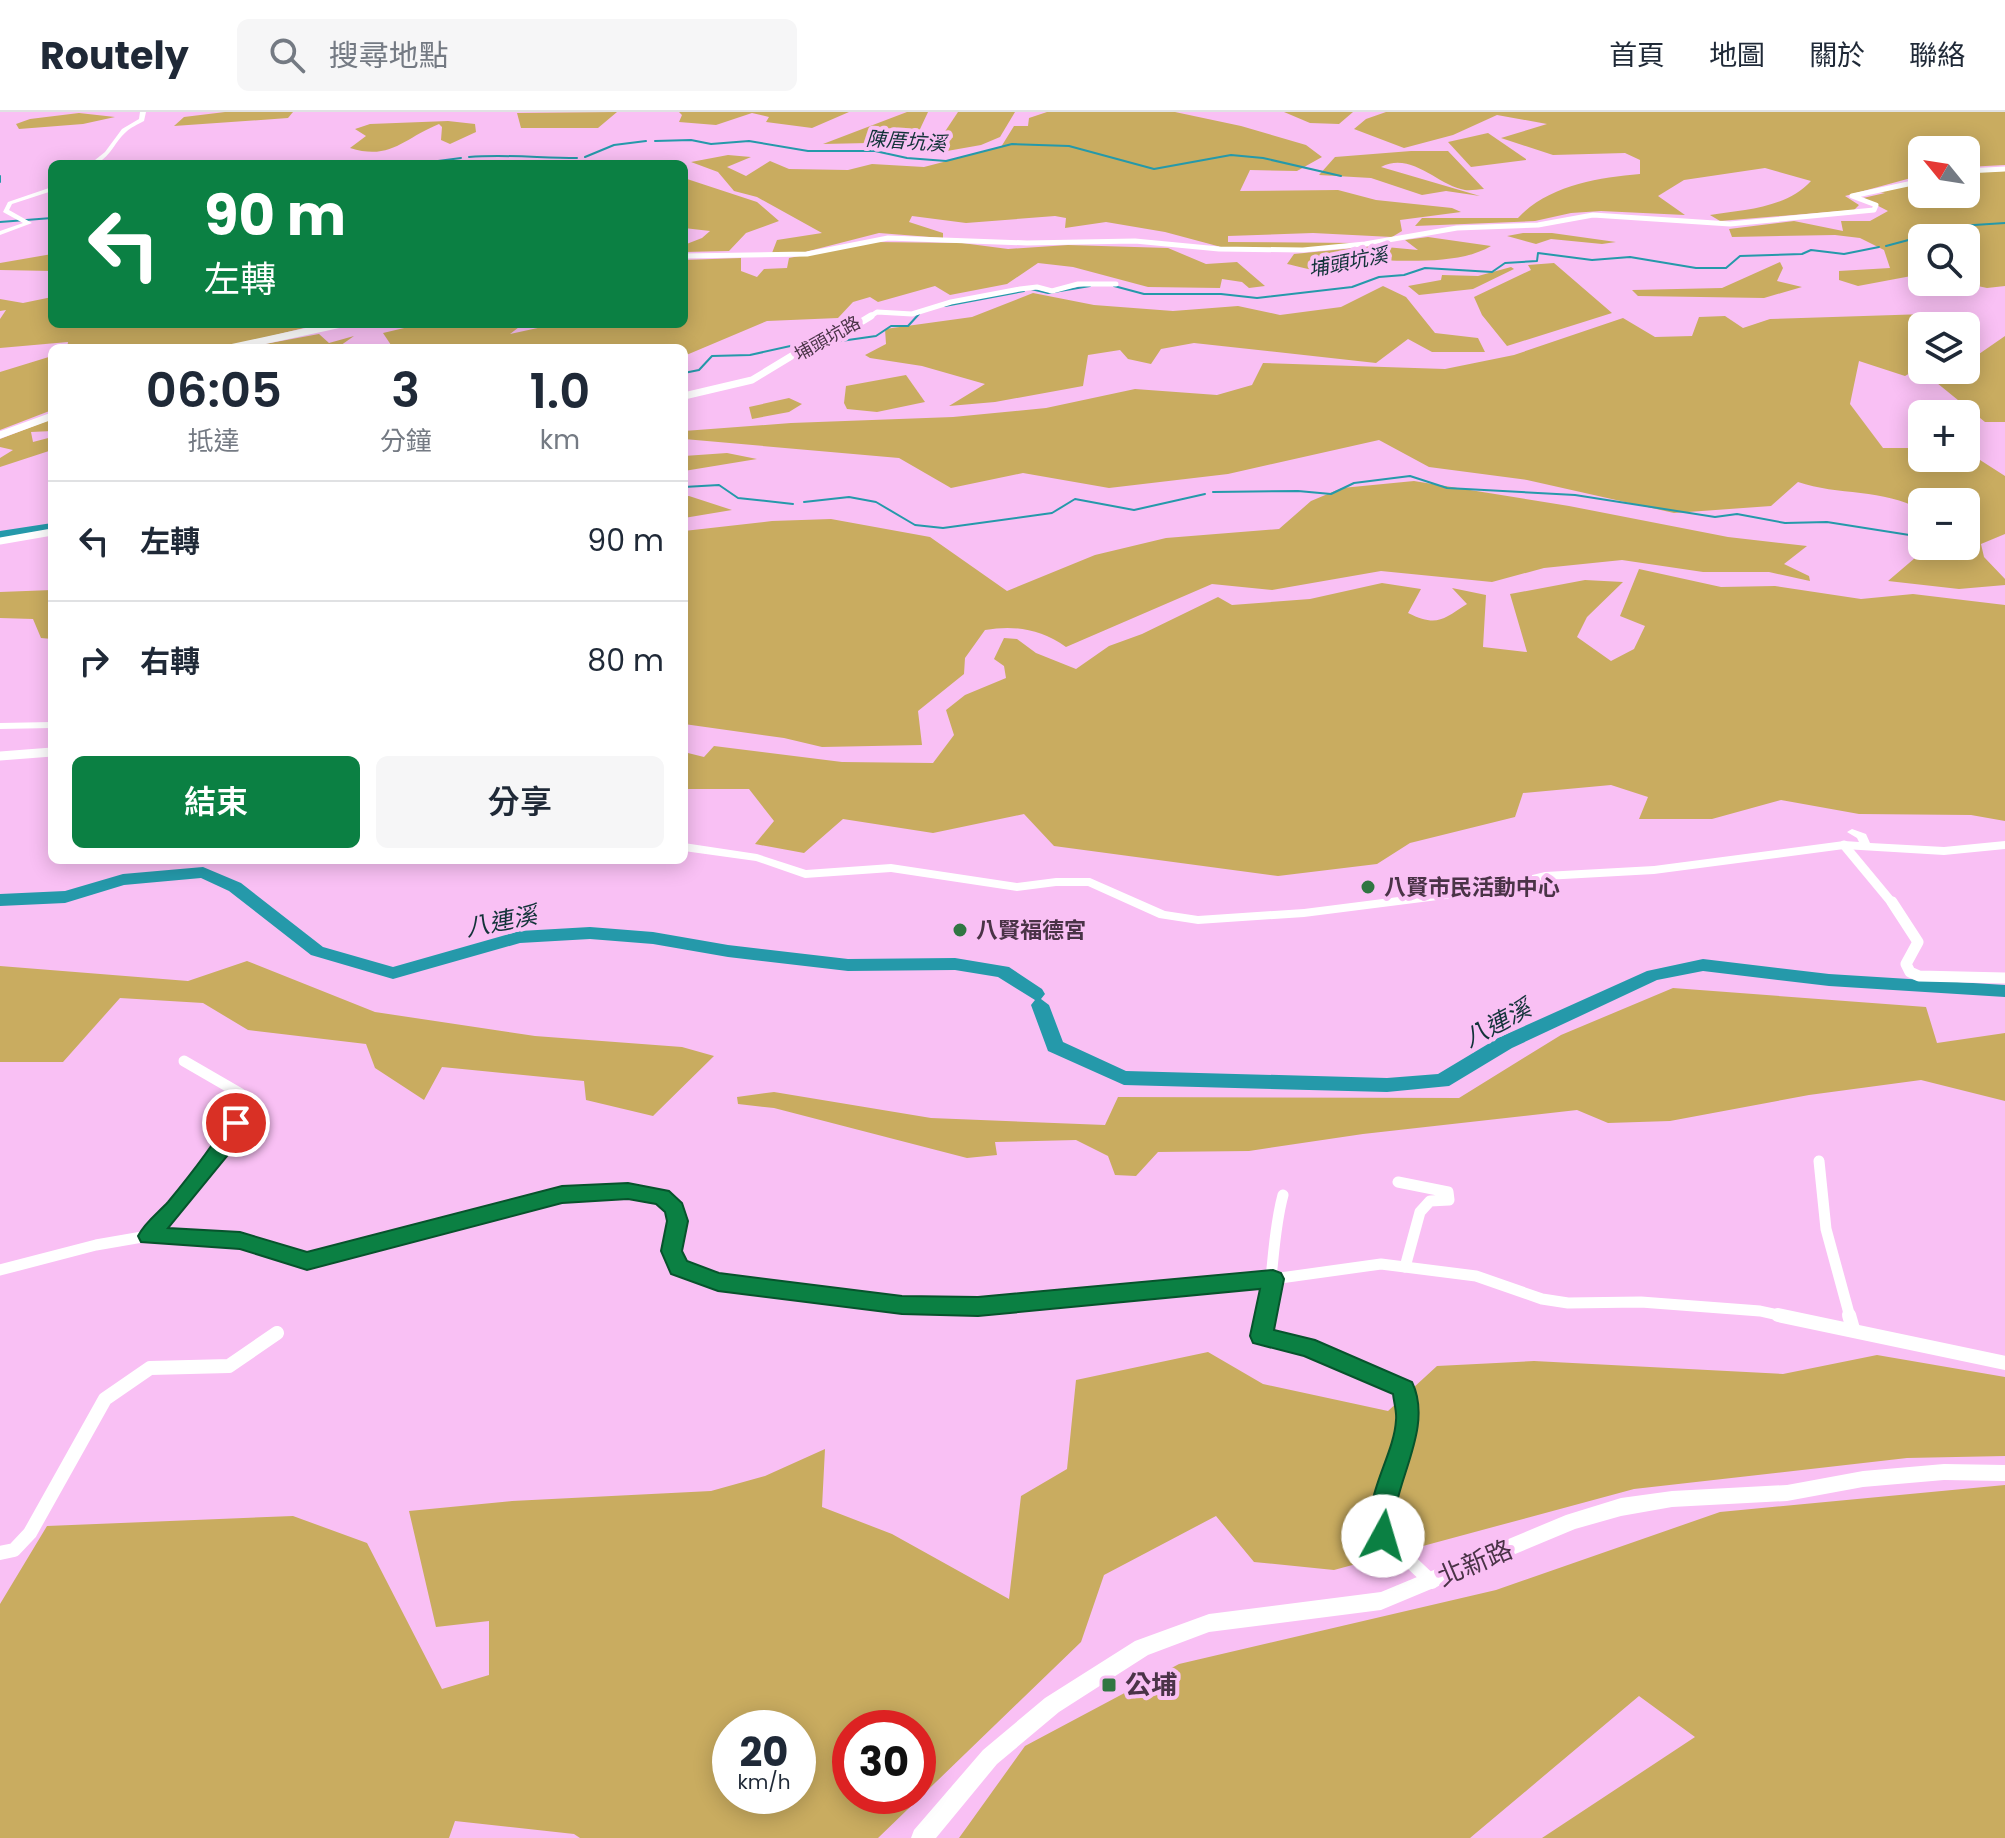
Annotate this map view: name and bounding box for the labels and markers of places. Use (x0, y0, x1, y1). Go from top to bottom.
place label: 八賢市民活動中心 (1384, 872, 1560, 903)
marker: 八賢市民活動中心 (1359, 878, 1377, 896)
place label: 八賢福德宮 (976, 915, 1086, 946)
marker: 八賢福德宮 (951, 921, 969, 939)
pin (202, 1089, 270, 1157)
place label: 公埔 (1125, 1667, 1177, 1703)
marker: 公埔 (1100, 1676, 1118, 1694)

